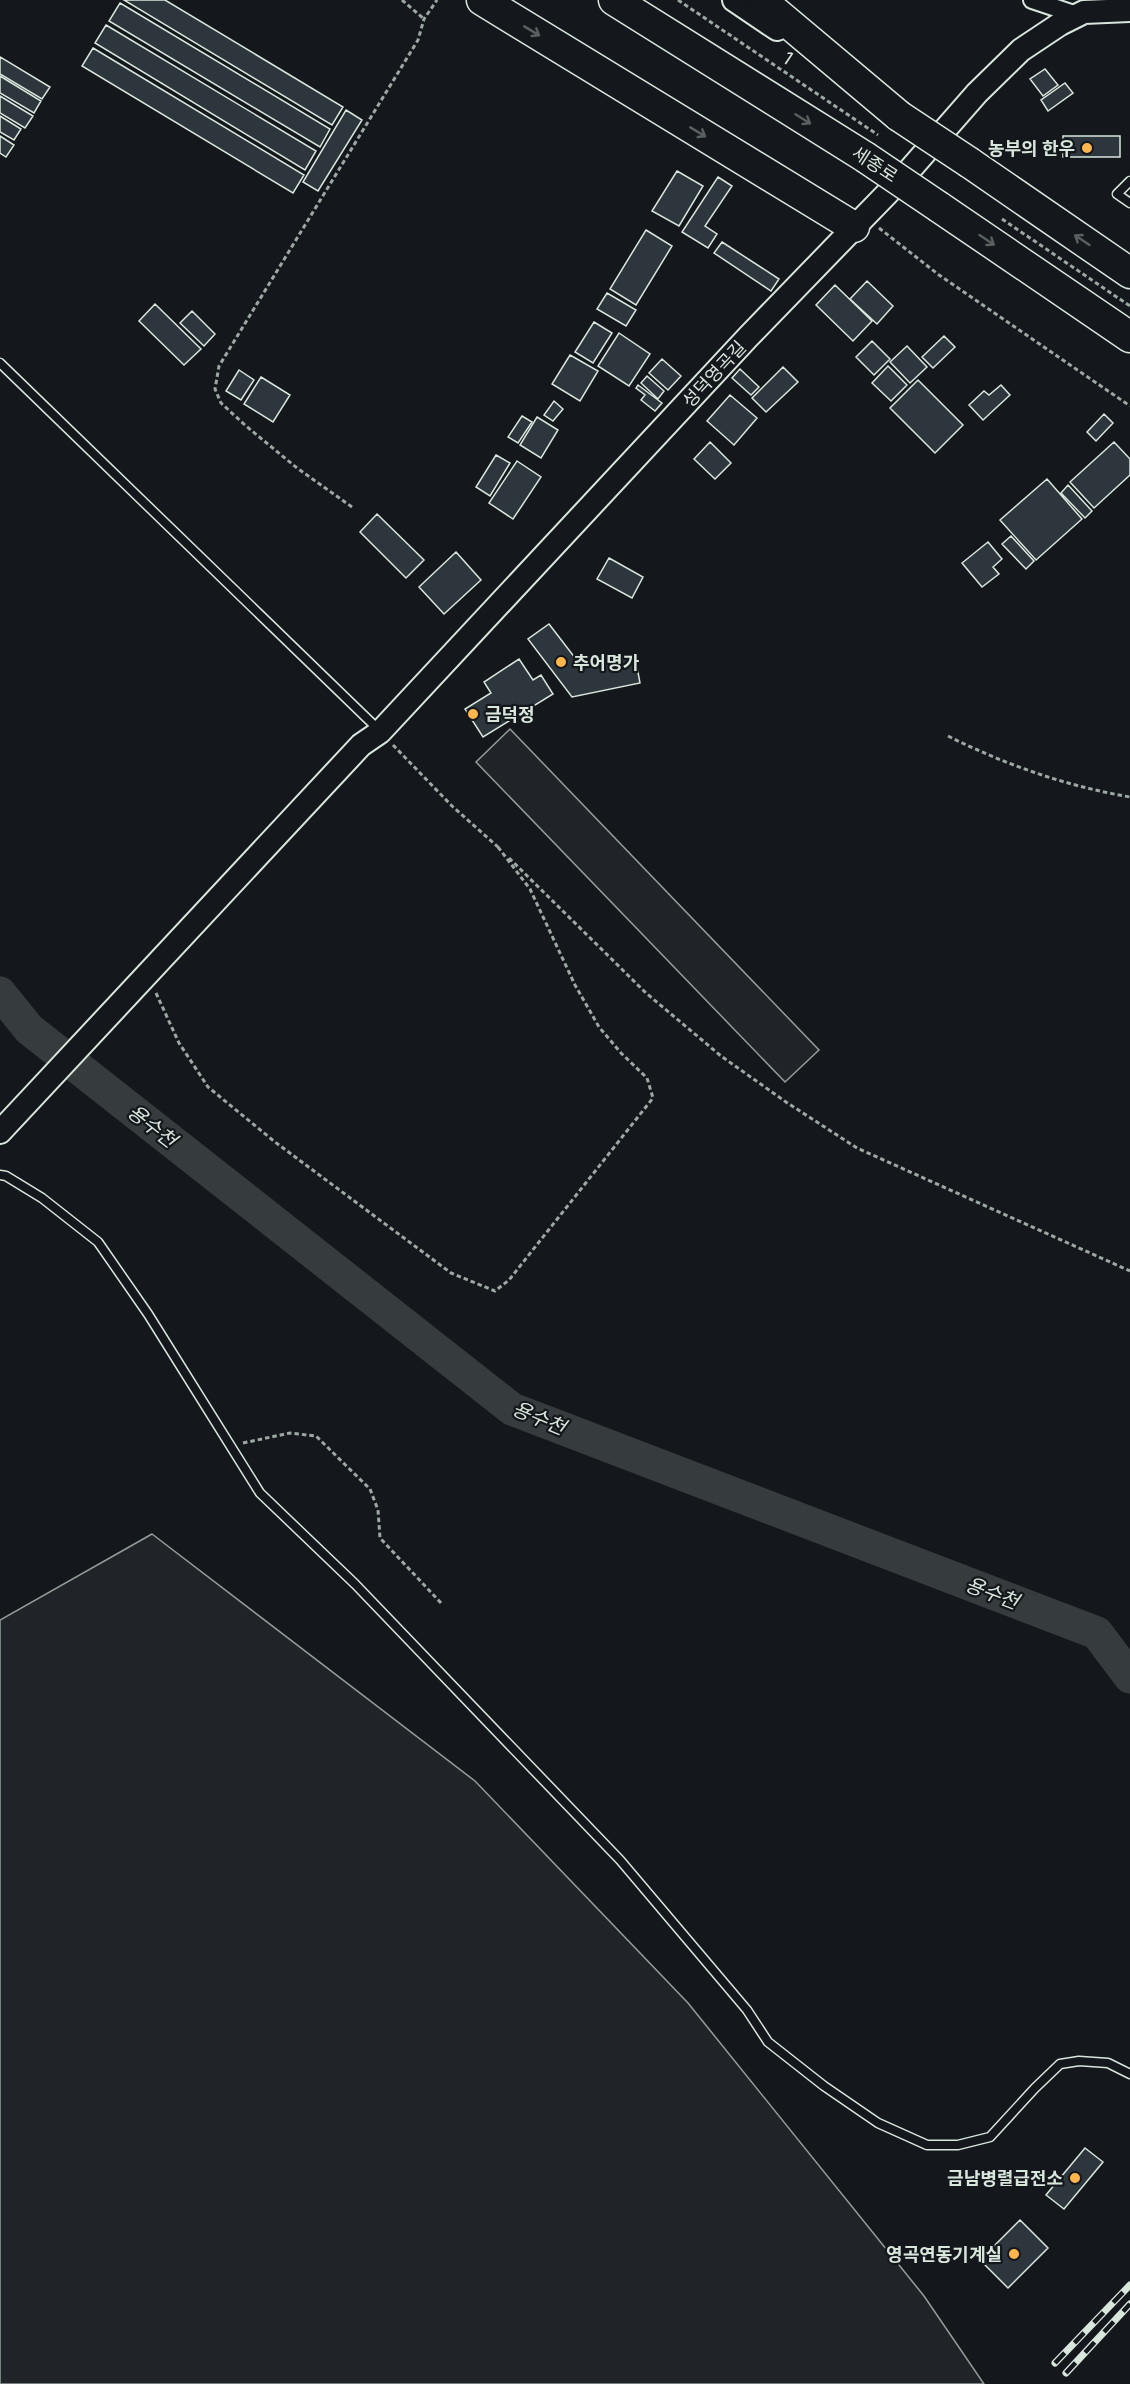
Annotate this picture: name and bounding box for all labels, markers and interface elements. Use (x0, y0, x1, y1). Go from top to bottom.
one-way arrow (523, 25, 540, 37)
street label: 1 (779, 47, 797, 69)
one-way arrow (795, 112, 812, 125)
one-way arrow (689, 127, 706, 139)
place label: 농부의 한우 (988, 138, 1075, 159)
marker: 농부의 한우 (1080, 141, 1094, 155)
street label: 세종로 (848, 142, 902, 186)
one-way arrow (978, 234, 995, 246)
one-way arrow (1074, 234, 1090, 246)
street label: 성덕영곡길 (678, 337, 750, 411)
place label: 추어명가 (573, 652, 640, 673)
marker: 추어명가 (554, 655, 568, 669)
place label: 금덕정 (485, 704, 535, 725)
marker: 금덕정 (466, 707, 480, 721)
water label: 용수천 (123, 1100, 183, 1154)
water label: 용수천 (509, 1396, 571, 1441)
water label: 용수천 (962, 1572, 1024, 1615)
place label: 금남병렬급전소 (947, 2168, 1063, 2189)
marker: 금남병렬급전소 (1068, 2171, 1082, 2185)
place label: 영곡연동기계실 (886, 2244, 1002, 2265)
marker: 영곡연동기계실 (1007, 2247, 1021, 2261)

